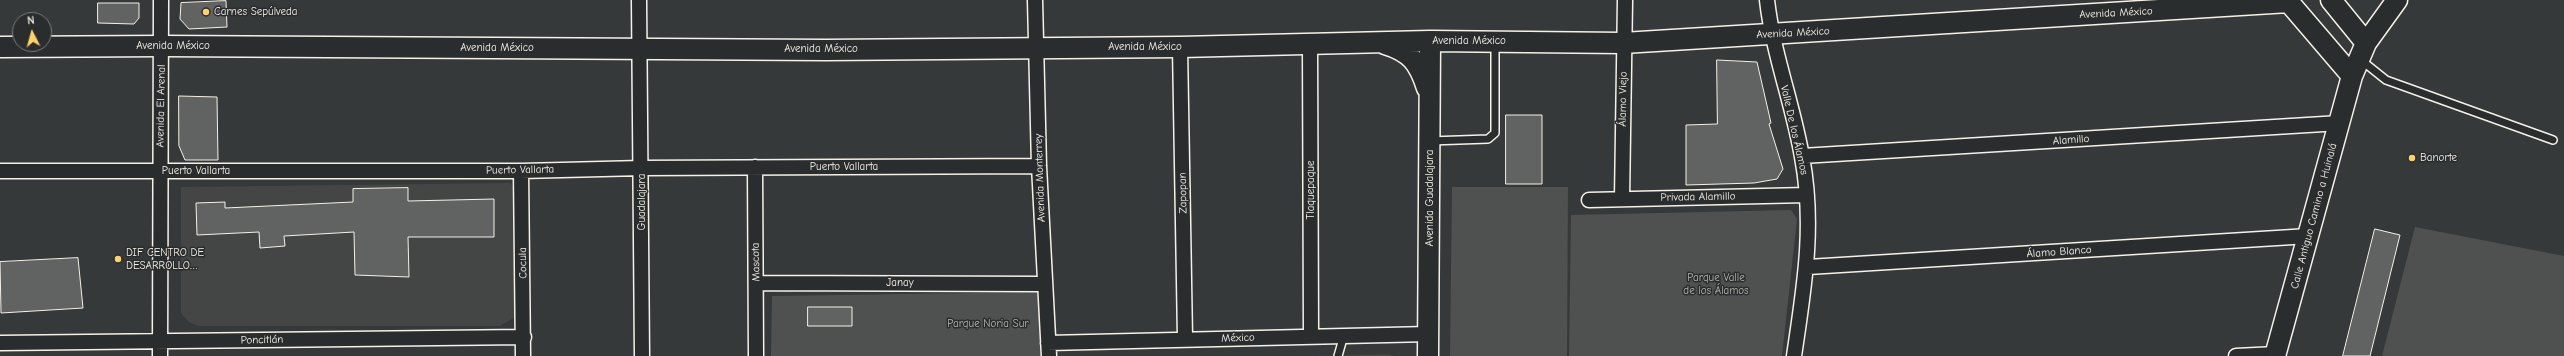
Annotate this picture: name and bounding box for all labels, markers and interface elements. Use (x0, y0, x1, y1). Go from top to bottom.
street label: Avenida México (2079, 4, 2153, 22)
place label: Carnes Sepúlveda (214, 5, 297, 19)
marker: Carnes Sepúlveda (201, 7, 211, 17)
north arrow (12, 12, 52, 52)
text: N (27, 14, 35, 27)
street label: Avenida México (1756, 24, 1830, 42)
street label: Avenida México (1432, 34, 1506, 48)
street label: Avenida México (136, 39, 210, 53)
street label: Avenida México (1108, 40, 1182, 54)
street label: Avenida México (460, 41, 534, 55)
street label: Avenida México (784, 42, 858, 56)
street label: Avenida El Arenal (154, 64, 168, 148)
street label: Álamo Viejo (1616, 71, 1630, 127)
street label: Valle De los Álamos (1777, 84, 1811, 176)
street label: Alamillo (2052, 132, 2090, 148)
street label: Avenida Monterrey (1032, 134, 1048, 222)
street label: Calle Antiguo Camino a Huinalá (2288, 142, 2340, 290)
street label: Avenida Guadalajara (1423, 150, 1437, 246)
place label: Banorte (2420, 151, 2457, 165)
marker: Banorte (2407, 153, 2417, 163)
street label: Puerto Vallarta (810, 160, 878, 174)
street label: Tlaquepaque (1304, 161, 1318, 219)
street label: Puerto Vallarta (486, 163, 554, 177)
street label: Puerto Vallarta (162, 164, 230, 178)
street label: Zapopan (1176, 172, 1190, 214)
street label: Guadalajara (635, 174, 649, 230)
street label: Privada Alamillo (1660, 190, 1736, 204)
street label: Mascota (749, 242, 763, 282)
street label: Álamo Blanco (2026, 243, 2092, 261)
place label: DIF CENTRO DE DESARROLLO… (126, 246, 204, 272)
street label: Cocula (516, 247, 530, 279)
marker: DIF CENTRO DE DESARROLLO… (113, 254, 123, 264)
park label: Parque Valle de los Álamos (1683, 271, 1749, 297)
street label: Janay (886, 276, 914, 290)
park label: Parque Noria Sur (947, 317, 1029, 331)
street label: México (1221, 331, 1255, 345)
street label: Poncitlán (241, 333, 283, 347)

